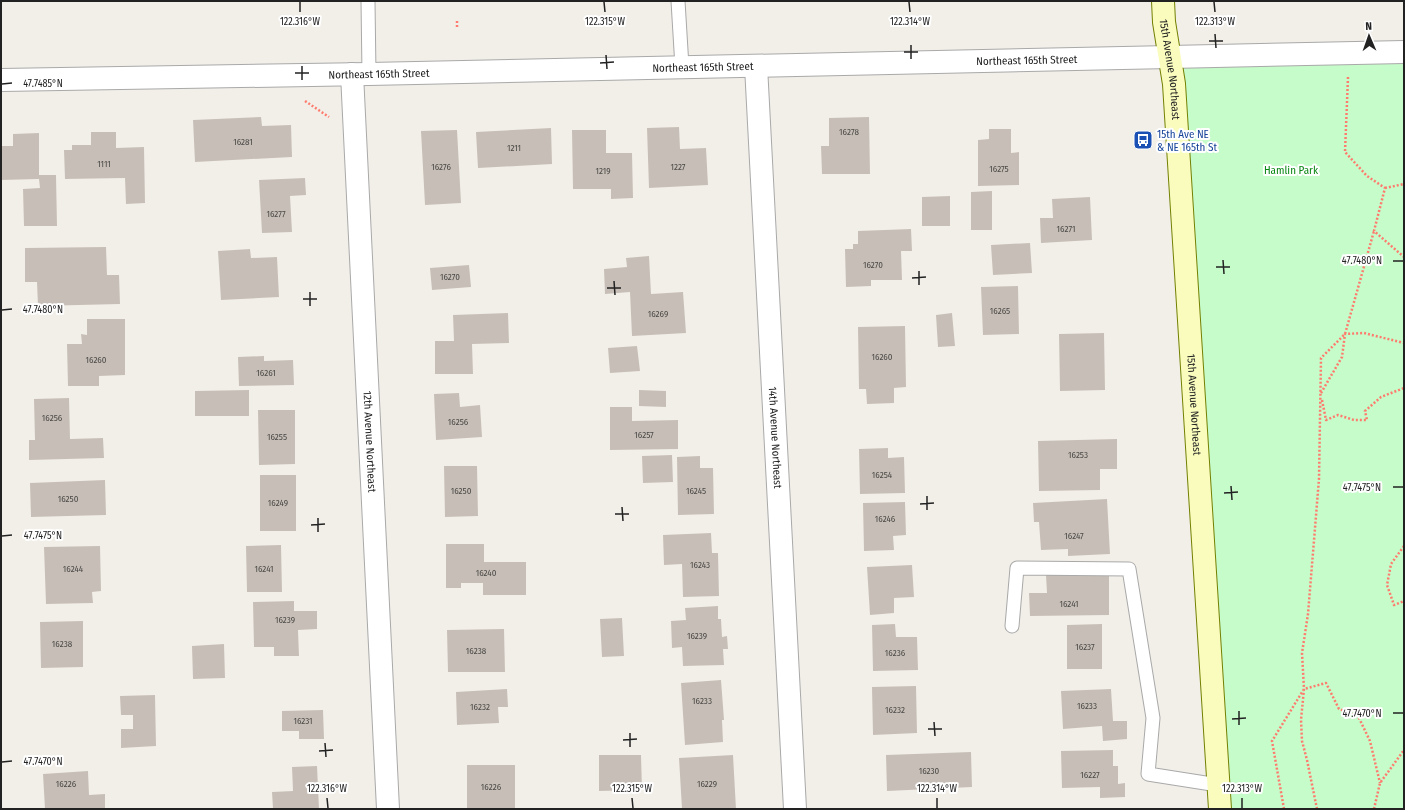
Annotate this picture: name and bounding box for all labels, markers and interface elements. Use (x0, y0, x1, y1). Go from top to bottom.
text: 122.316°W (280, 16, 321, 28)
text: 122.315°W (585, 16, 625, 28)
text: 122.314°W (890, 16, 931, 28)
text: 122.313°W (1195, 16, 1235, 28)
north arrow (1349, 16, 1389, 56)
street label: 15th Avenue Northeast (1157, 19, 1182, 121)
text: N (1365, 20, 1372, 33)
street label: Northeast 165th Street (976, 53, 1078, 68)
street label: Northeast 165th Street (652, 60, 754, 75)
street label: Northeast 165th Street (328, 67, 430, 82)
text: 47.7485°N (23, 78, 63, 90)
house number: 16278 (839, 127, 859, 137)
place label: 15th Ave NE & NE 165th St (1157, 128, 1217, 154)
bus stop icon: 15th Ave NE & NE 165th St (1132, 129, 1154, 151)
house number: 16281 (233, 137, 253, 147)
house number: 1211 (507, 143, 521, 153)
house number: 1111 (97, 159, 111, 169)
house number: 16276 (431, 162, 451, 172)
house number: 1227 (670, 162, 686, 172)
house number: 16275 (989, 164, 1009, 174)
park label: Hamlin Park (1264, 164, 1319, 177)
house number: 1219 (595, 166, 611, 176)
house number: 16277 (266, 209, 286, 219)
house number: 16271 (1057, 224, 1075, 234)
text: 47.7480°N (1342, 255, 1382, 267)
house number: 16270 (863, 260, 883, 270)
house number: 16270 (440, 272, 460, 282)
text: 47.7480°N (23, 304, 63, 316)
house number: 16265 (990, 306, 1010, 316)
house number: 16269 (648, 309, 668, 319)
house number: 16260 (871, 352, 893, 362)
street label: 15th Avenue Northeast (1184, 353, 1204, 456)
house number: 16260 (85, 355, 107, 365)
house number: 16261 (256, 368, 276, 378)
street label: 14th Avenue Northeast (766, 386, 784, 489)
street label: 12th Avenue Northeast (361, 391, 379, 493)
house number: 16256 (42, 413, 63, 423)
house number: 16256 (448, 417, 469, 427)
house number: 16257 (634, 430, 654, 440)
house number: 16255 (267, 432, 287, 442)
house number: 16253 (1068, 450, 1088, 460)
house number: 16254 (872, 470, 893, 480)
text: 47.7475°N (1343, 482, 1381, 494)
house number: 16250 (451, 486, 472, 496)
house number: 16245 (686, 486, 706, 496)
house number: 16250 (58, 494, 79, 504)
house number: 16249 (268, 498, 288, 508)
house number: 16246 (875, 514, 896, 524)
text: 47.7475°N (24, 530, 62, 542)
house number: 16247 (1064, 531, 1084, 541)
house number: 16243 (690, 560, 710, 570)
house number: 16244 (63, 564, 84, 574)
house number: 16241 (254, 564, 274, 574)
house number: 16240 (476, 568, 497, 578)
house number: 16241 (1059, 599, 1079, 609)
house number: 16239 (275, 615, 295, 625)
house number: 16239 (687, 631, 707, 641)
house number: 16238 (52, 639, 73, 649)
house number: 16237 (1075, 642, 1095, 652)
house number: 16238 (466, 646, 487, 656)
house number: 16236 (885, 648, 906, 658)
house number: 16233 (692, 696, 712, 706)
house number: 16233 (1077, 701, 1097, 711)
house number: 16232 (470, 702, 490, 712)
house number: 16232 (885, 705, 905, 715)
text: 47.7470°N (1342, 708, 1382, 720)
house number: 16231 (293, 716, 313, 726)
text: 47.7470°N (23, 756, 63, 768)
house number: 16230 (919, 766, 940, 776)
house number: 16227 (1080, 770, 1100, 780)
house number: 16226 (56, 779, 77, 789)
house number: 16229 (697, 779, 717, 789)
house number: 16226 (481, 782, 502, 792)
text: 122.316°W (307, 783, 348, 795)
text: 122.315°W (612, 783, 652, 795)
text: 122.314°W (917, 783, 958, 795)
text: 122.313°W (1222, 783, 1262, 795)

